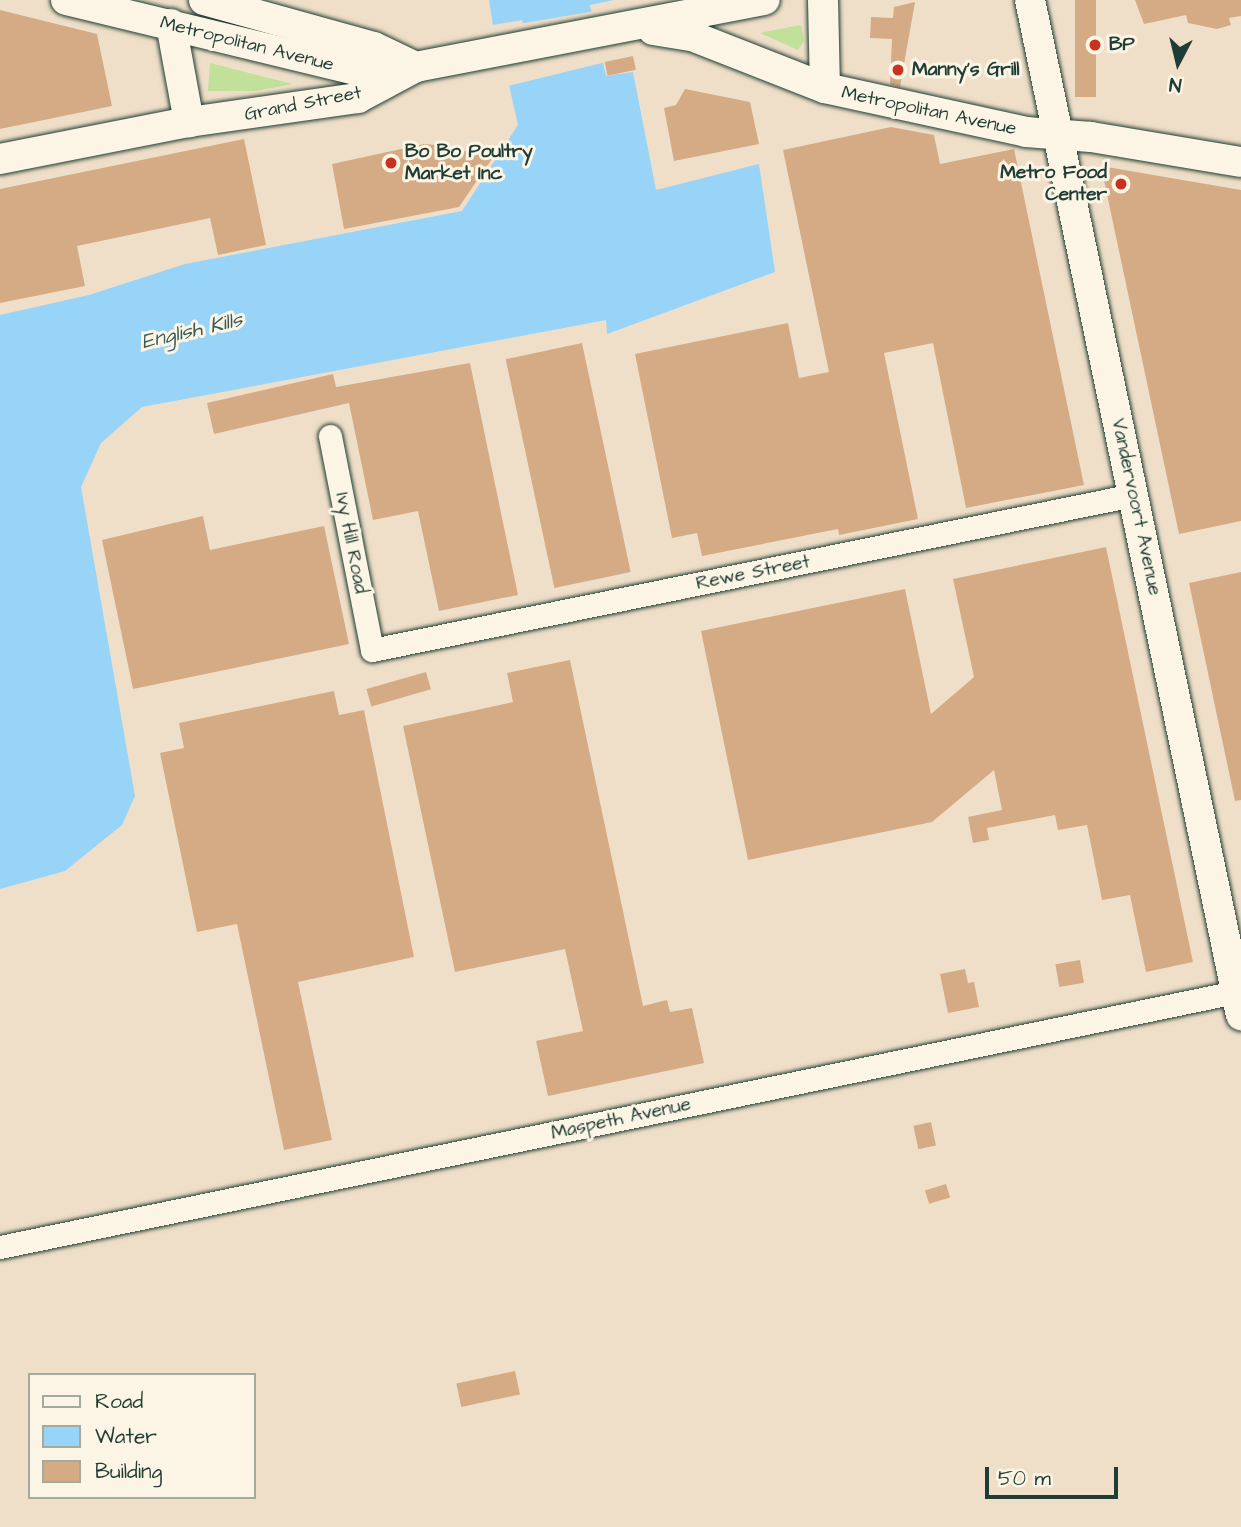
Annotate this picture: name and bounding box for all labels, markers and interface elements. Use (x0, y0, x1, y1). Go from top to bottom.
street label: Metropolitan Avenue (158, 11, 336, 77)
north arrow (1143, 28, 1213, 98)
place label: BP (1109, 34, 1135, 56)
marker: BP (1087, 37, 1103, 53)
place label: Manny's Grill (912, 59, 1020, 81)
marker: Manny's Grill (890, 62, 906, 78)
text: N (1168, 70, 1183, 98)
street label: Grand Street (243, 81, 363, 127)
street label: Metropolitan Avenue (839, 81, 1019, 141)
place label: Bo Bo Poultry Market Inc (405, 141, 533, 185)
marker: Bo Bo Poultry Market Inc (383, 155, 399, 171)
place label: Metro Food Center (1000, 162, 1107, 206)
marker: Metro Food Center (1113, 176, 1129, 192)
water label: English Kills (139, 307, 245, 355)
street label: Vandervoort Avenue (1106, 416, 1166, 598)
street label: Ivy Hill Road (330, 491, 372, 595)
street label: Rewe Street (694, 551, 812, 595)
street label: Maspeth Avenue (549, 1093, 693, 1145)
legend (28, 1373, 256, 1499)
text: Road (95, 1387, 143, 1416)
text: Water (95, 1422, 157, 1451)
scale bar (989, 1454, 1122, 1498)
text: Building (95, 1457, 162, 1486)
text: 50 m (998, 1464, 1051, 1493)

